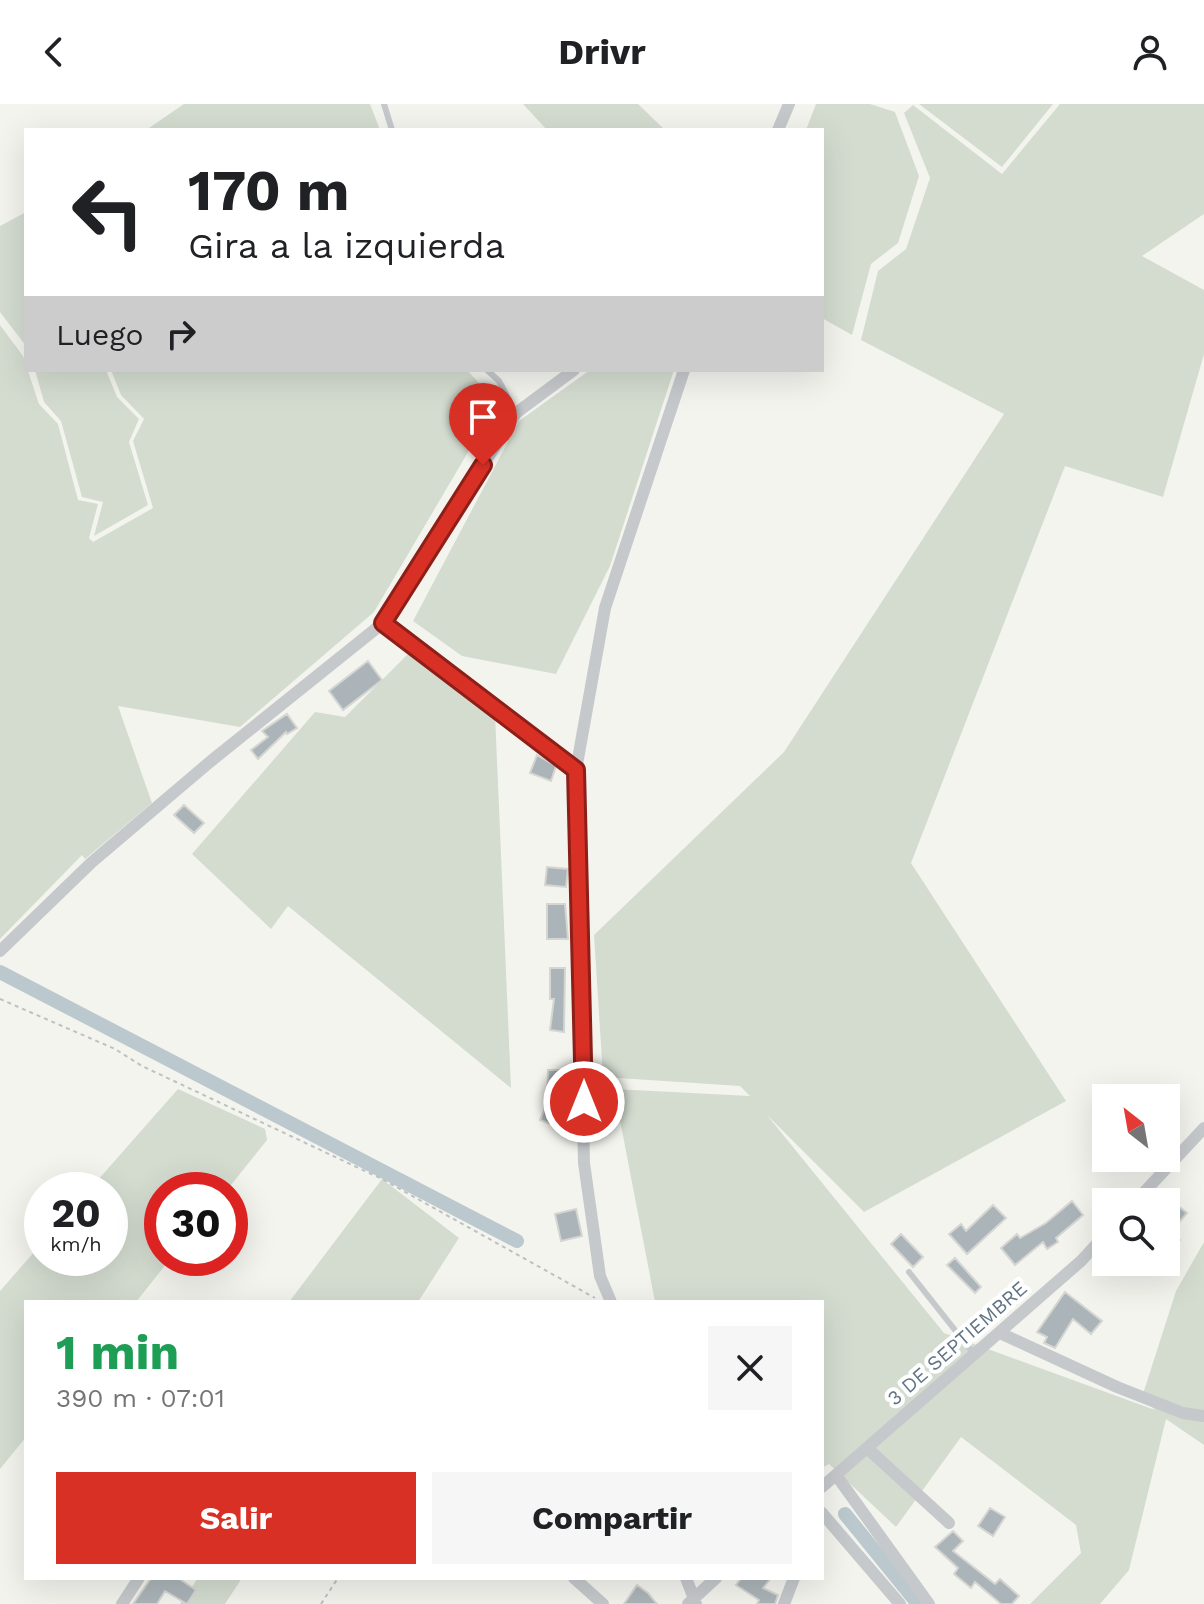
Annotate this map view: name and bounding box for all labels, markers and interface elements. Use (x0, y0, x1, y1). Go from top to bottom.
icon: back (32, 30, 76, 74)
icon: person (1128, 30, 1172, 74)
text: Drivr (558, 31, 646, 73)
text: 170 m (188, 158, 350, 224)
icon: left (56, 160, 160, 264)
text: Gira a la izquierda (188, 225, 505, 267)
icon: right (159, 312, 203, 356)
text: Luego (56, 317, 143, 352)
pin (449, 383, 517, 465)
icon: arrive (461, 395, 505, 439)
position arrow (542, 1060, 626, 1144)
north arrow (1092, 1084, 1180, 1172)
map controls (1092, 1084, 1180, 1276)
speed limit sign: 30 (144, 1172, 248, 1276)
button: search (1092, 1188, 1180, 1276)
text: 20 (51, 1190, 101, 1237)
text: km/h (50, 1232, 102, 1256)
street label: 3 DE SEPTIEMBRE (882, 1276, 1032, 1410)
text: 1 min (56, 1324, 179, 1381)
button: close (708, 1326, 792, 1410)
text: 390 m · 07:01 (56, 1383, 225, 1413)
button: Salir (56, 1472, 416, 1564)
button: Compartir (432, 1472, 792, 1564)

